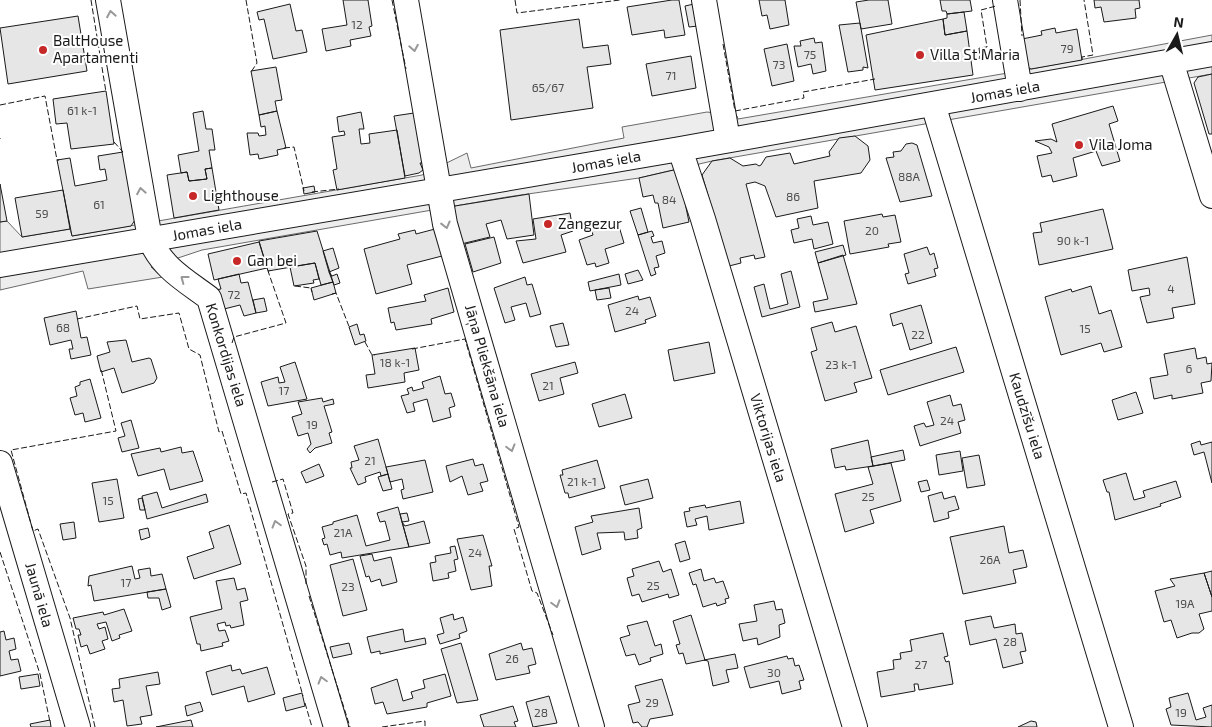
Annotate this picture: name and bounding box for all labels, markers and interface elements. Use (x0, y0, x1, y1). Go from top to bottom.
one-way arrow (106, 10, 116, 18)
north arrow (1152, 10, 1202, 60)
text: N (1173, 13, 1185, 31)
house number: 12 (351, 17, 363, 31)
place label: BaltHouse Apartamenti (53, 31, 139, 66)
house number: 79 (1060, 41, 1074, 55)
marker: BaltHouse Apartamenti (37, 44, 49, 56)
one-way arrow (408, 44, 418, 52)
place label: Villa St Maria (930, 45, 1020, 63)
house number: 75 (804, 47, 816, 61)
marker: Villa St Maria (914, 49, 926, 61)
house number: 73 (773, 57, 785, 71)
house number: 71 (666, 68, 676, 82)
street label: Jomas iela (969, 76, 1041, 106)
house number: 65/67 (532, 80, 564, 94)
house number: 61 k-1 (67, 103, 97, 117)
place label: Vila Joma (1089, 135, 1153, 153)
marker: Vila Joma (1073, 139, 1085, 151)
street label: Jomas iela (570, 146, 642, 176)
house number: 88A (898, 169, 921, 183)
place label: Lighthouse (203, 186, 279, 204)
one-way arrow (137, 187, 147, 196)
house number: 86 (786, 189, 800, 203)
marker: Lighthouse (187, 190, 199, 202)
house number: 84 (662, 192, 676, 206)
house number: 61 (93, 197, 105, 211)
house number: 59 (35, 206, 49, 220)
street label: Jomas iela (171, 214, 243, 244)
place label: Zangezur (558, 214, 622, 232)
marker: Zangezur (542, 218, 554, 230)
one-way arrow (440, 221, 451, 230)
house number: 20 (865, 223, 879, 237)
house number: 90 k-1 (1057, 233, 1089, 247)
place label: Gan bei (247, 251, 297, 269)
marker: Gan bei (231, 255, 243, 267)
one-way arrow (180, 276, 190, 285)
house number: 4 (1167, 281, 1175, 295)
house number: 72 (228, 287, 241, 301)
street label: Konkordijas iela (202, 301, 251, 409)
street label: Jāņa Pliekšāna iela (460, 302, 514, 430)
house number: 24 (625, 303, 639, 317)
house number: 68 (56, 320, 70, 334)
house number: 15 (1079, 321, 1091, 335)
house number: 22 (911, 327, 925, 341)
house number: 18 k-1 (380, 355, 410, 369)
house number: 23 k-1 (825, 357, 857, 371)
house number: 6 (1186, 361, 1193, 375)
street label: Kaudzīšu iela (1006, 370, 1050, 461)
house number: 21 (542, 378, 554, 392)
house number: 17 (279, 383, 289, 397)
street label: Viktorijas iela (746, 391, 791, 485)
house number: 24 (940, 413, 954, 427)
house number: 19 (306, 417, 318, 431)
one-way arrow (505, 444, 515, 452)
house number: 21 (364, 453, 376, 467)
house number: 21 k-1 (567, 474, 597, 488)
house number: 25 (861, 489, 875, 503)
house number: 15 (102, 493, 114, 507)
one-way arrow (272, 521, 282, 529)
house number: 21A (334, 525, 353, 539)
house number: 24 (468, 545, 482, 559)
house number: 26A (979, 552, 1001, 566)
street label: Jaunā iela (22, 560, 58, 629)
house number: 17 (121, 575, 131, 589)
house number: 25 (646, 578, 660, 592)
house number: 23 (341, 579, 355, 593)
house number: 19A (1175, 596, 1195, 610)
one-way arrow (551, 600, 561, 608)
house number: 28 (1003, 634, 1017, 648)
house number: 26 (505, 651, 519, 665)
house number: 27 (915, 657, 927, 671)
house number: 30 (767, 665, 781, 679)
one-way arrow (318, 677, 328, 685)
house number: 29 (645, 695, 659, 709)
house number: 28 (534, 705, 548, 719)
house number: 19 (1175, 705, 1187, 719)

